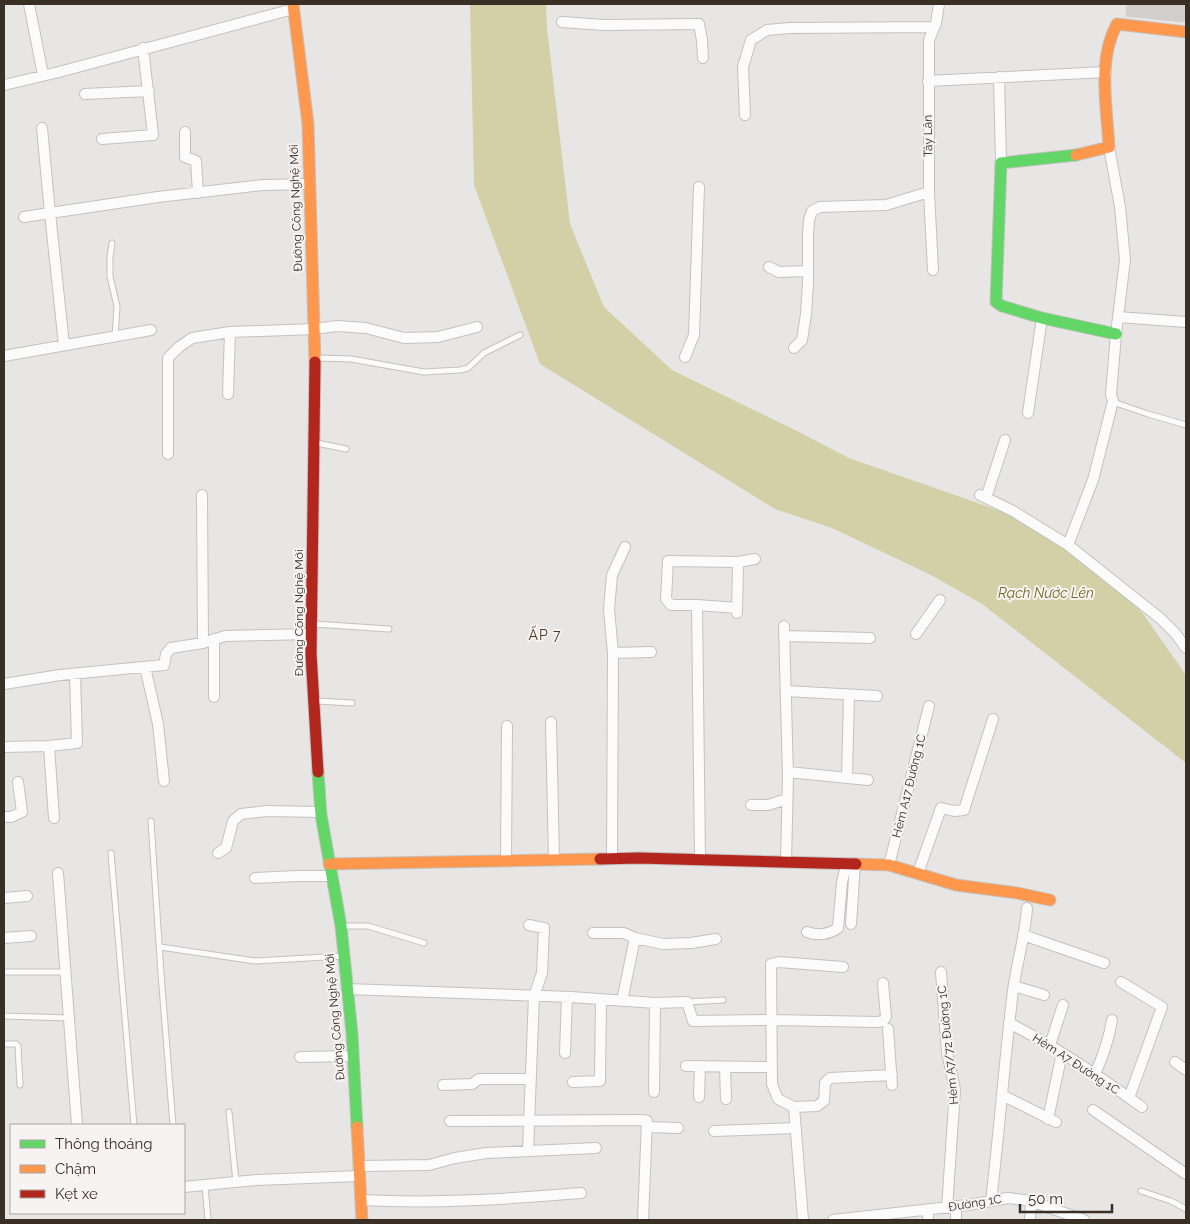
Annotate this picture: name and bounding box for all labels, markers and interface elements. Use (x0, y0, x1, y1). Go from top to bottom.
street label: Tây Lân (921, 115, 935, 157)
street label: Đường Công Nghệ Mới (287, 144, 305, 272)
street label: Đường Công Nghệ Mới (292, 549, 306, 677)
water label: Rạch Nước Lên (998, 585, 1094, 601)
district label: ẤP 7 (529, 625, 561, 643)
street label: Hẻm A17 Đường 1C (889, 733, 929, 839)
street label: Đường Công Nghệ Mới (322, 953, 348, 1081)
street label: Hẻm A7/72 Đường 1C (935, 985, 961, 1105)
street label: Hẻm A7 Đường 1C (1030, 1031, 1122, 1097)
legend (10, 1124, 185, 1214)
text: Thông thoáng (55, 1135, 153, 1153)
text: Chậm (55, 1160, 96, 1178)
scale bar (1020, 1182, 1112, 1214)
text: Kẹt xe (55, 1185, 98, 1203)
text: 50 m (1028, 1190, 1063, 1208)
street label: Đường 1C (947, 1192, 1003, 1214)

